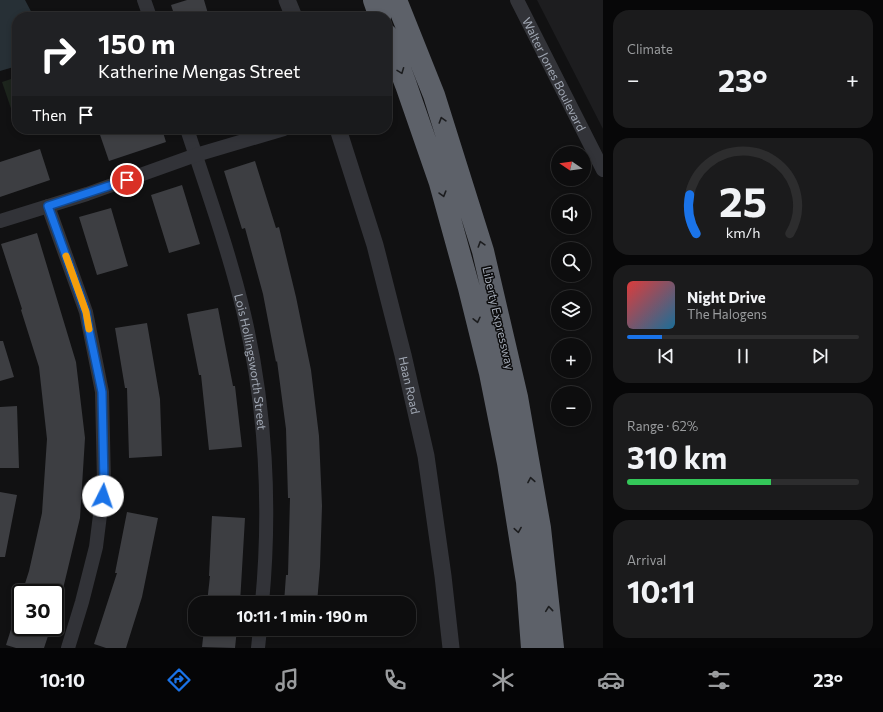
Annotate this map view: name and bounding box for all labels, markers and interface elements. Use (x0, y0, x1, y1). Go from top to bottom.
street label: Walter Jones Boulevard (520, 15, 589, 133)
text: 150 m (98, 26, 175, 60)
icon: right (32, 28, 84, 80)
text: Climate (627, 41, 673, 57)
text: Katherine Mengas Street (98, 60, 300, 82)
text: 23° (718, 61, 768, 98)
text: − (627, 66, 640, 93)
text: + (846, 66, 859, 93)
one-way arrow (396, 68, 404, 75)
icon: arrive (75, 104, 97, 126)
text: Then (32, 106, 67, 124)
one-way arrow (438, 117, 446, 124)
north arrow (551, 146, 591, 186)
map controls (551, 146, 591, 426)
pin (110, 163, 144, 197)
icon: arrive (116, 169, 138, 191)
text: 25 (719, 175, 767, 226)
one-way arrow (438, 191, 447, 198)
button: sound (551, 194, 591, 234)
text: km/h (726, 223, 760, 241)
one-way arrow (477, 241, 485, 248)
button: search (551, 242, 591, 282)
street label: Liberty Expressway (480, 265, 518, 371)
text: Night Drive (687, 288, 766, 306)
button: layers (551, 290, 591, 330)
street label: Lois Hollingsworth Street (232, 292, 270, 431)
text: The Halogens (687, 306, 767, 322)
one-way arrow (472, 316, 481, 323)
button: + (551, 338, 591, 378)
icon: previous (655, 345, 677, 367)
icon: pause (732, 345, 754, 367)
icon: next (809, 345, 831, 367)
street label: Haan Road (396, 355, 423, 415)
button: − (551, 386, 591, 426)
text: Range · 62% (627, 418, 698, 434)
text: 310 km (627, 438, 727, 475)
position arrow (82, 475, 124, 517)
one-way arrow (528, 477, 536, 484)
one-way arrow (513, 527, 522, 533)
text: Arrival (627, 552, 666, 568)
text: 10:11 (627, 572, 696, 609)
speed limit sign: 30 (12, 584, 64, 636)
one-way arrow (545, 606, 554, 612)
text: 10:11 · 1 min · 190 m (236, 607, 368, 625)
icon: directions (165, 666, 193, 694)
icon: music (273, 666, 301, 694)
icon: phone (381, 666, 409, 694)
icon: climate (489, 666, 517, 694)
icon: car (597, 666, 625, 694)
icon: filters (705, 666, 733, 694)
text: 10:10 (40, 669, 85, 691)
text: 23° (813, 669, 843, 691)

